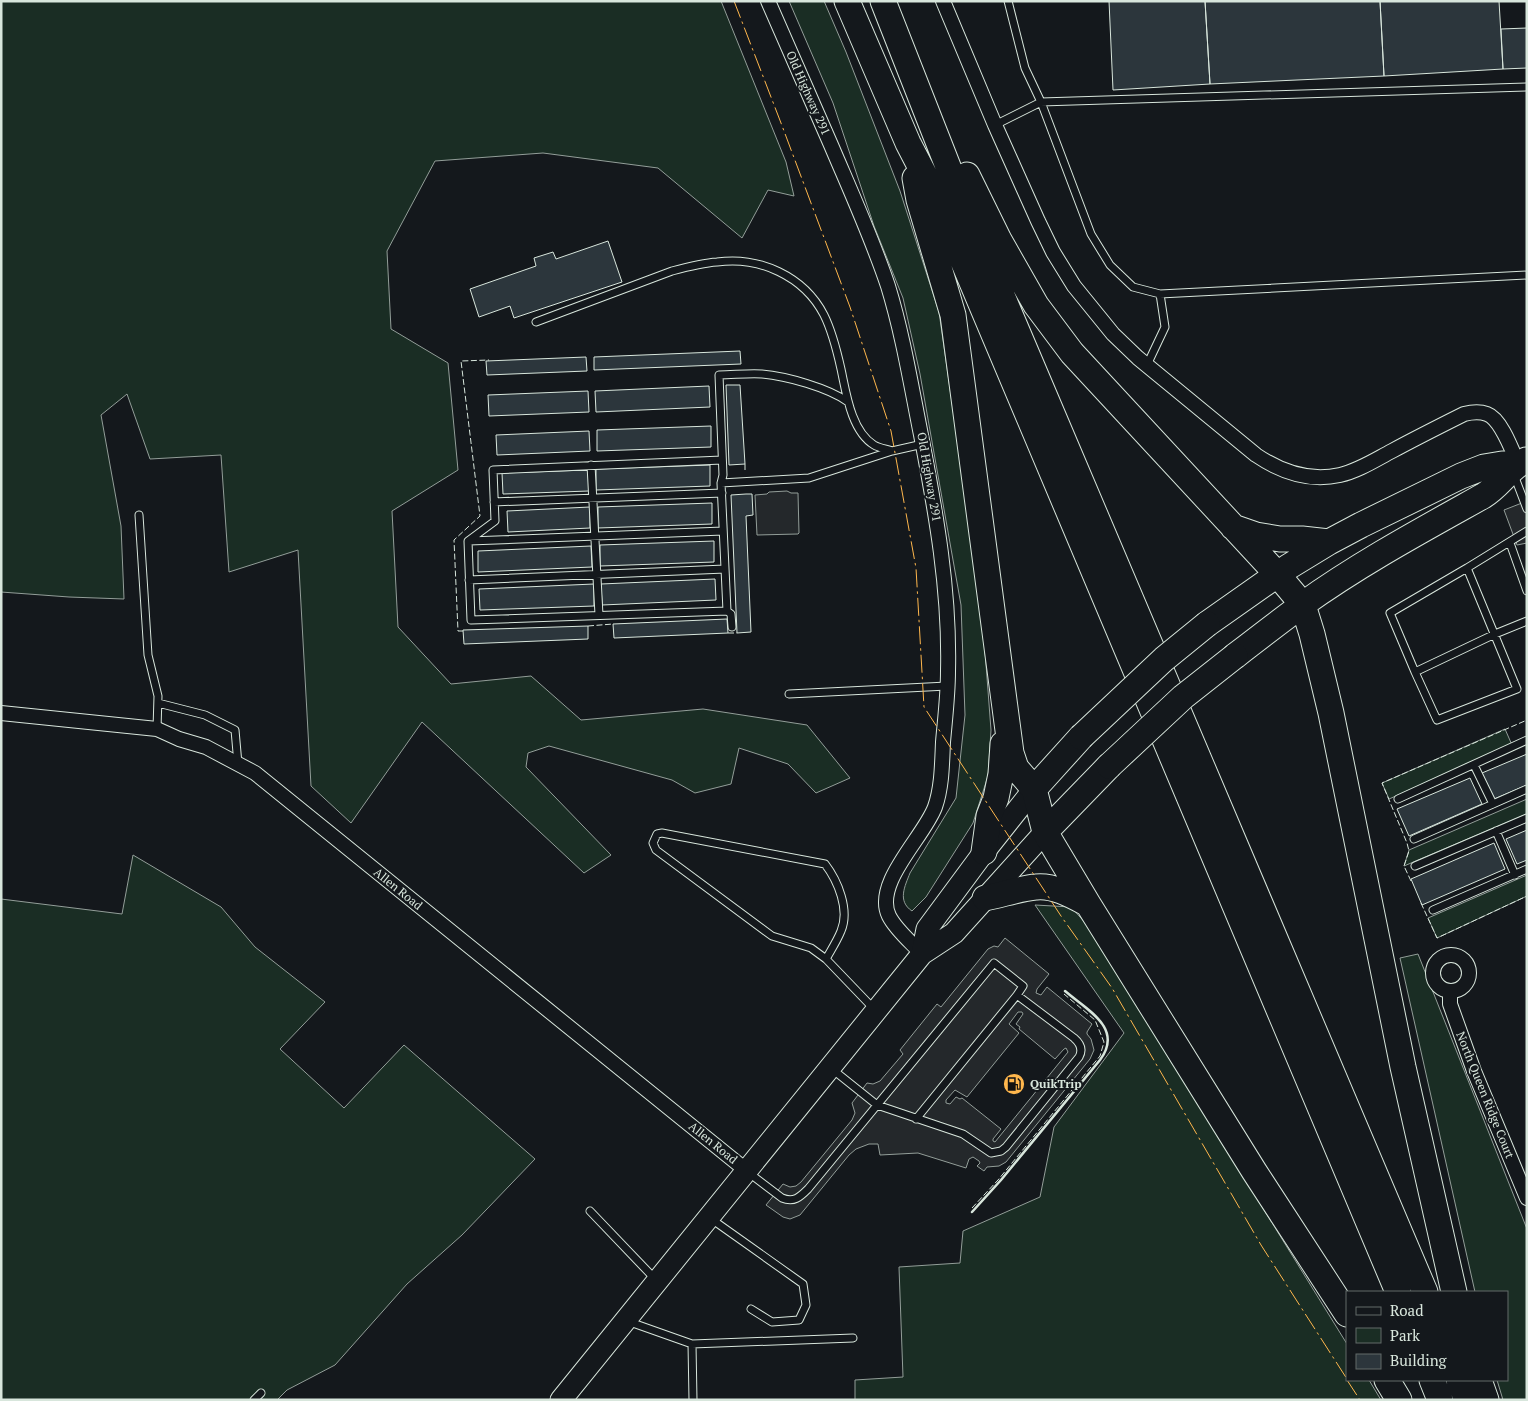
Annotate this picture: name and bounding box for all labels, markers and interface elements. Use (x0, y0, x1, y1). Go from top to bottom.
street label: Old Highway 291 (783, 48, 834, 137)
street label: Old Highway 291 (914, 431, 945, 523)
street label: Allen Road (371, 864, 426, 913)
street label: North Queen Ridge Court (1453, 1029, 1518, 1161)
fuel station icon: QuikTrip (1002, 1072, 1026, 1096)
place label: QuikTrip (1030, 1076, 1082, 1091)
street label: Allen Road (686, 1118, 741, 1167)
legend (1346, 1291, 1508, 1381)
text: Road (1390, 1300, 1423, 1320)
text: Park (1390, 1325, 1420, 1345)
text: Building (1390, 1350, 1448, 1370)

